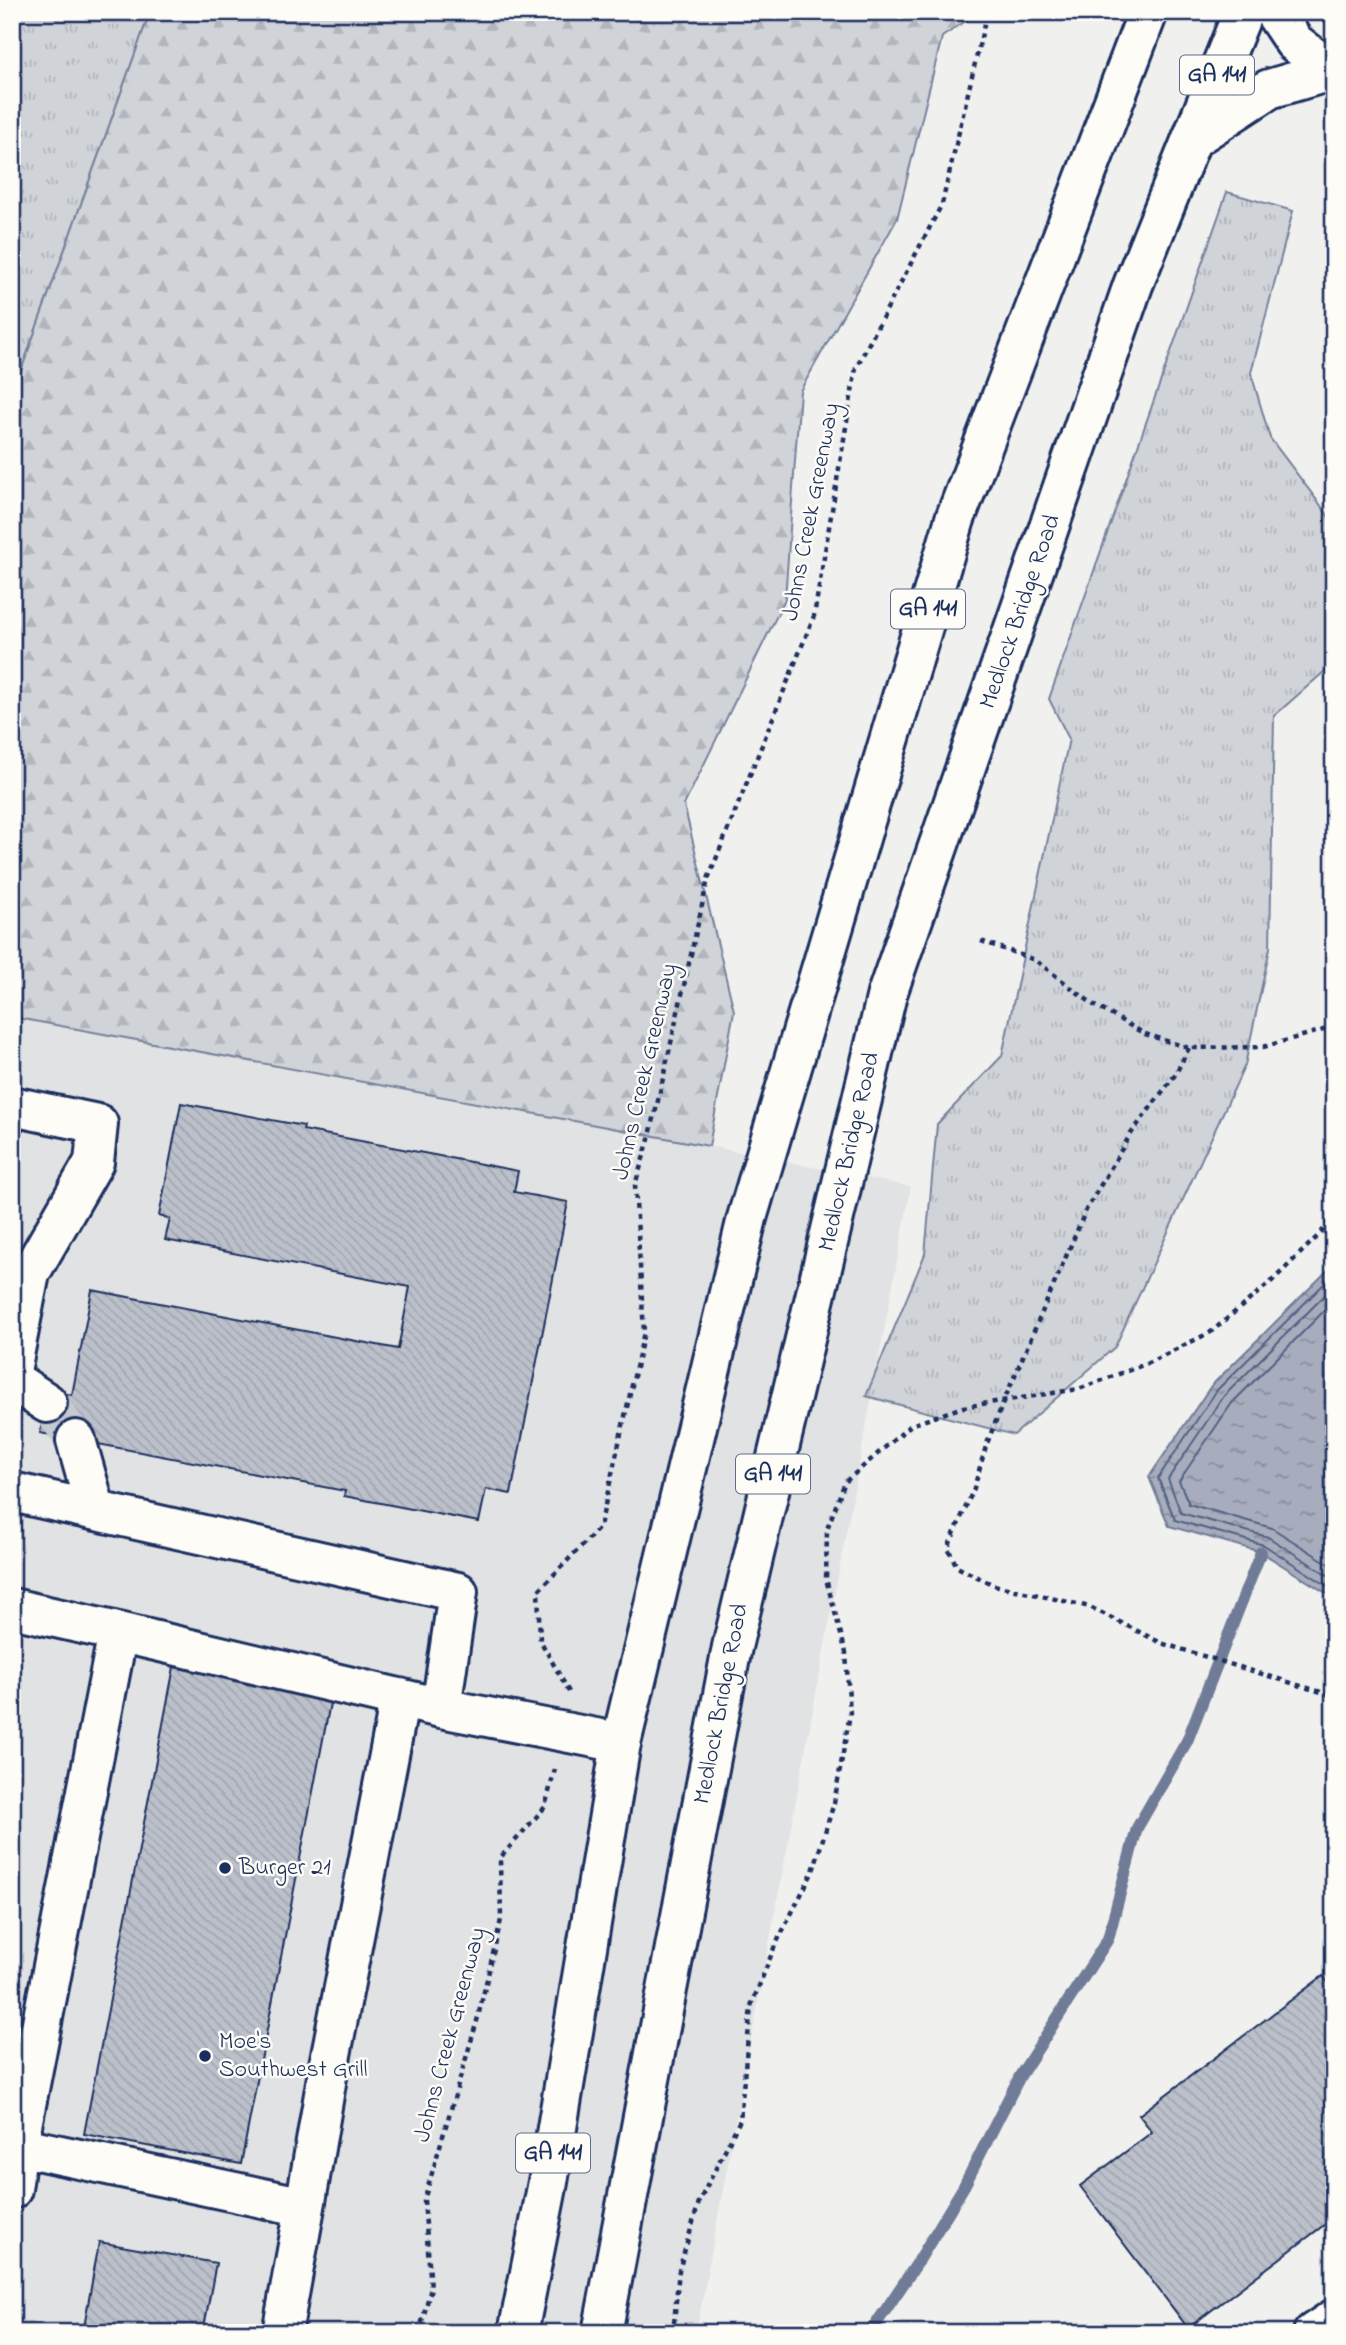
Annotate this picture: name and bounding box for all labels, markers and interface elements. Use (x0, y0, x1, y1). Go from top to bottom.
road number: GA 141 (1180, 55, 1254, 94)
street label: Johns Creek Greenway (774, 400, 851, 624)
street label: Medlock Bridge Road (971, 510, 1071, 714)
road number: GA 141 (891, 590, 965, 628)
street label: Johns Creek Greenway (604, 960, 689, 1184)
street label: Medlock Bridge Road (810, 1048, 890, 1255)
road number: GA 141 (736, 1455, 810, 1494)
street label: Medlock Bridge Road (685, 1600, 759, 1807)
place label: Burger 21 (238, 1851, 331, 1886)
marker: Burger 21 (217, 1860, 233, 1876)
street label: Johns Creek Greenway (405, 1924, 498, 2147)
place label: Moe's Southwest Grill (219, 2025, 368, 2088)
marker: Moe's Southwest Grill (197, 2048, 213, 2064)
road number: GA 141 (516, 2134, 590, 2172)

